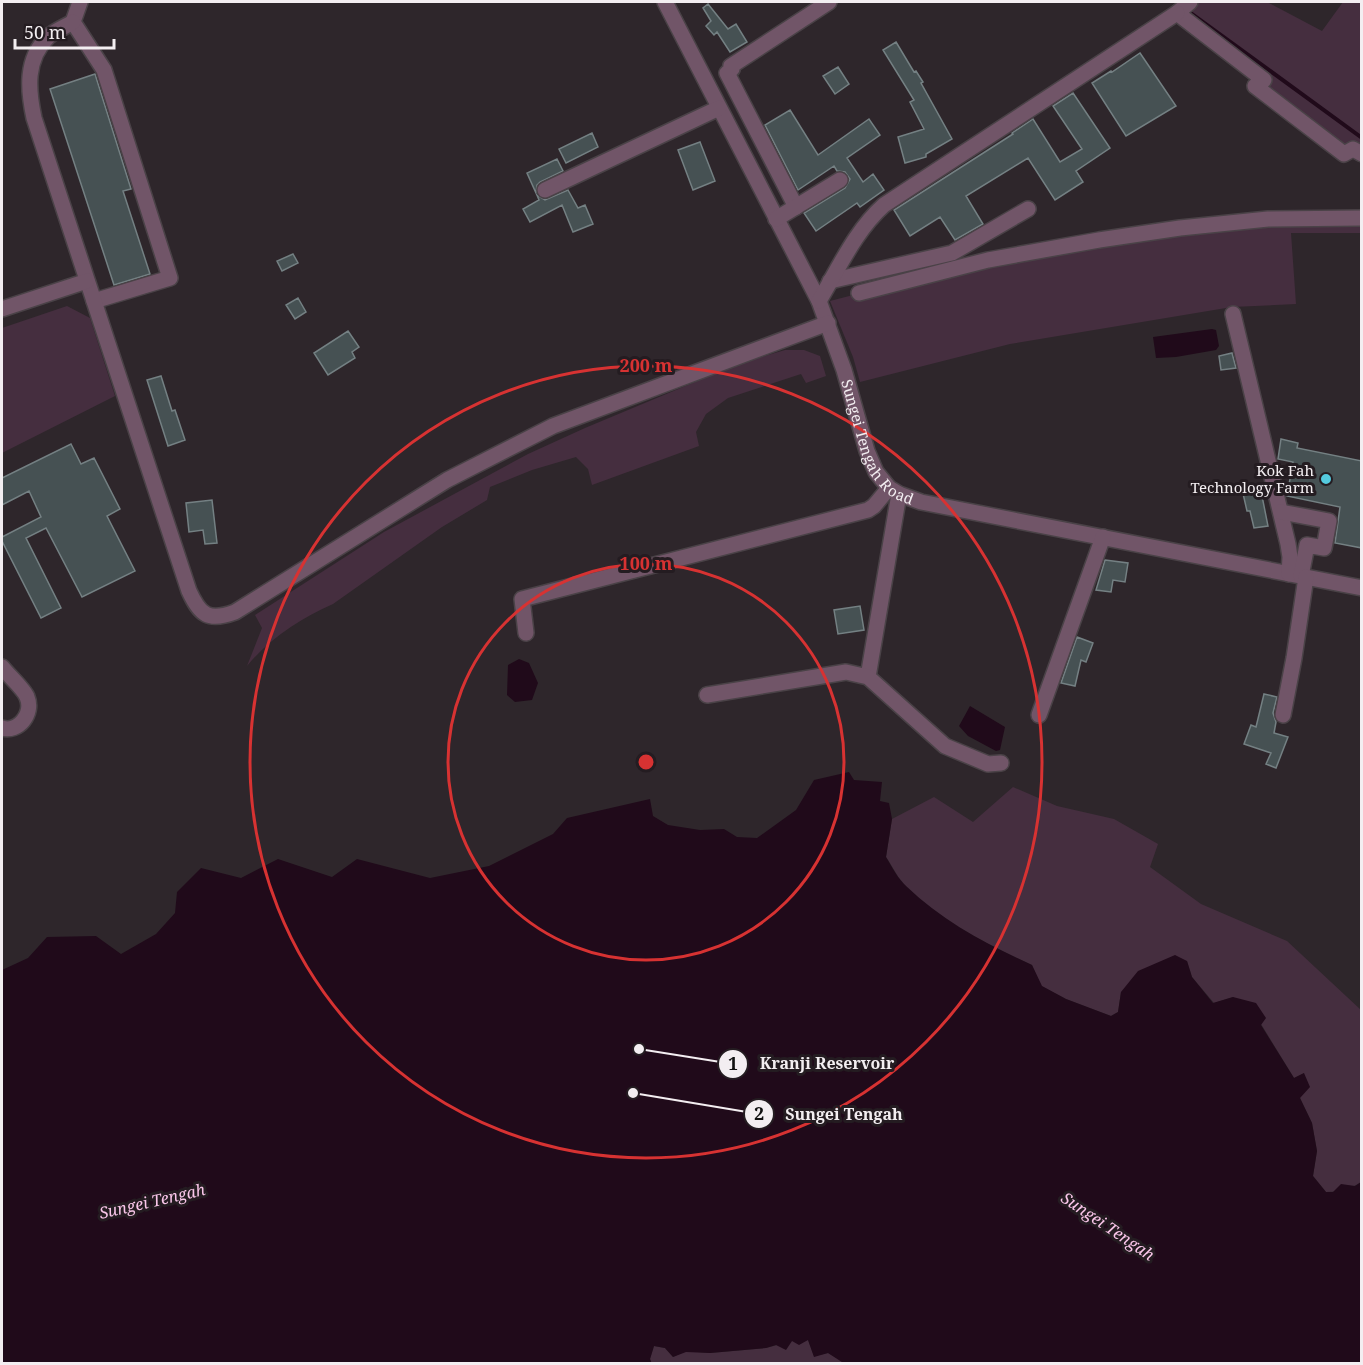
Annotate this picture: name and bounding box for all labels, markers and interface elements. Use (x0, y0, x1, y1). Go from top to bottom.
scale bar (15, 12, 114, 50)
text: 50 m (24, 20, 66, 44)
text: 200 m (620, 353, 673, 377)
street label: Sungei Tengah Road (837, 377, 917, 509)
place label: Kok Fah Technology Farm (1191, 460, 1314, 497)
marker: Kok Fah Technology Farm (1319, 472, 1333, 486)
text: 100 m (620, 551, 673, 575)
centre of rings (636, 752, 656, 772)
callout: Kranji Reservoir (718, 1047, 907, 1081)
text: 1 (728, 1051, 738, 1075)
text: Kranji Reservoir (760, 1052, 895, 1074)
callout: Sungei Tengah (744, 1097, 915, 1131)
text: 2 (754, 1101, 764, 1125)
text: Sungei Tengah (785, 1103, 903, 1125)
water label: Sungei Tengah (97, 1178, 208, 1224)
water label: Sungei Tengah (1057, 1187, 1159, 1266)

